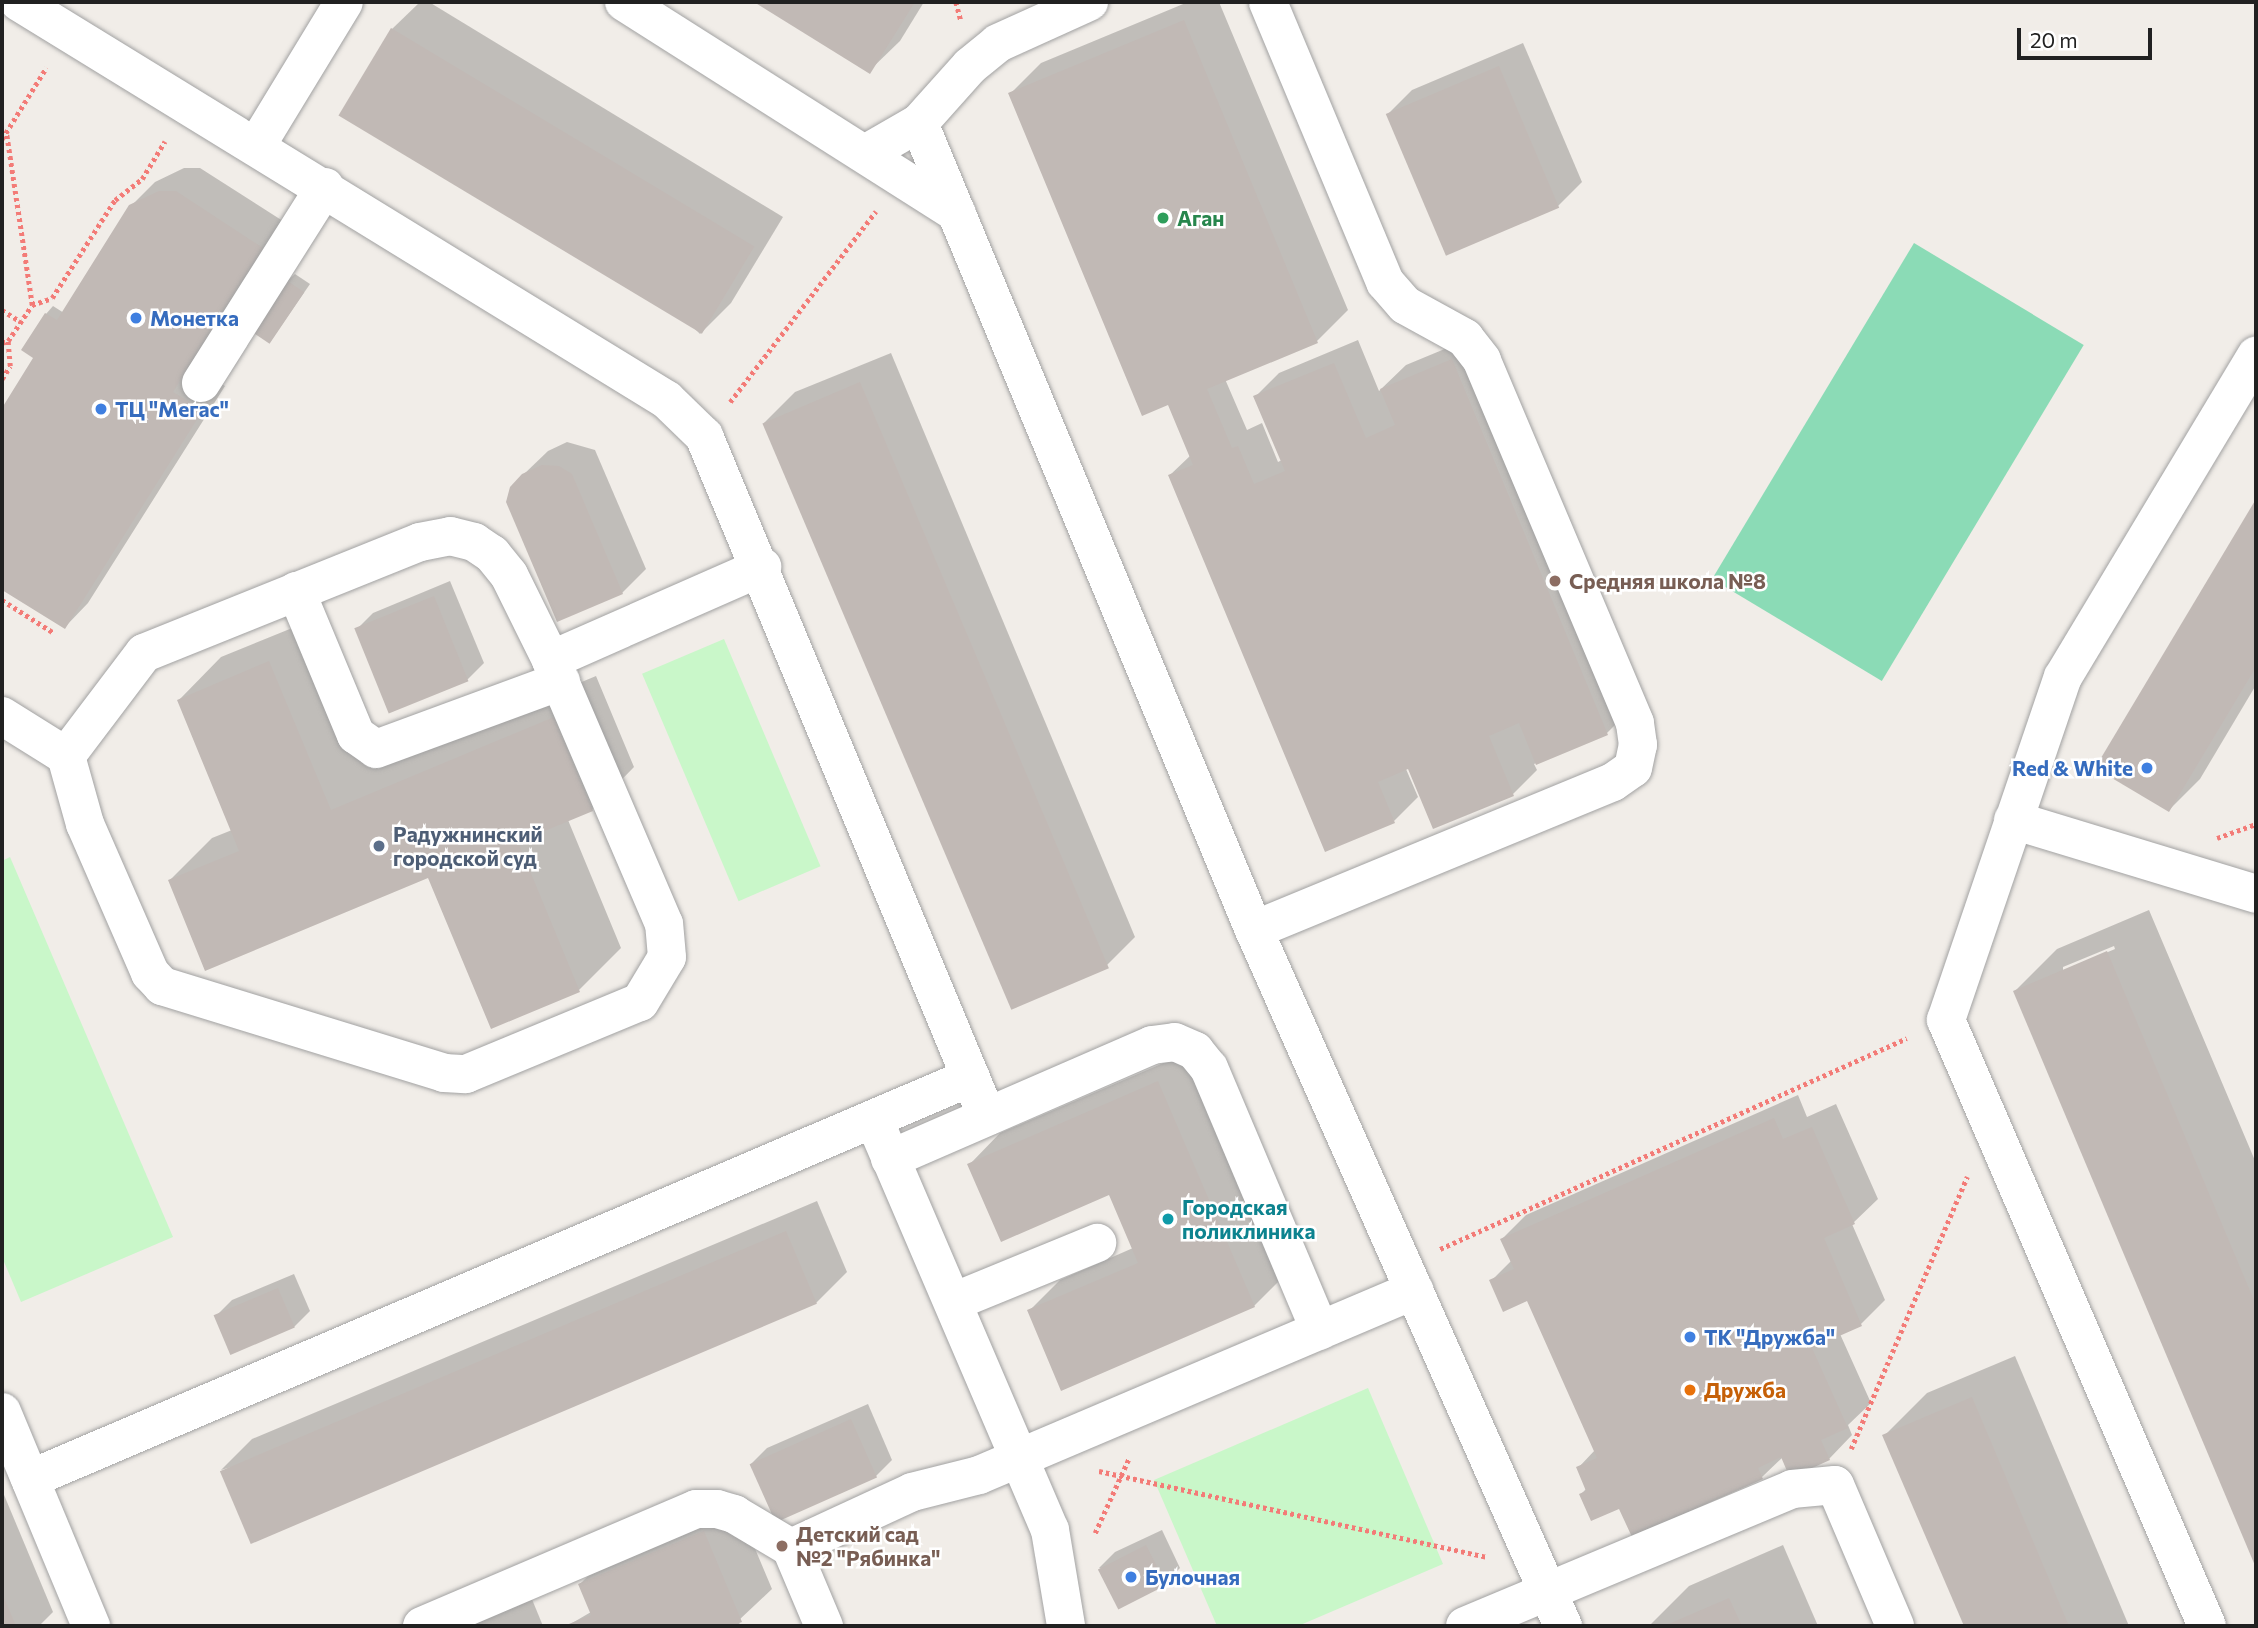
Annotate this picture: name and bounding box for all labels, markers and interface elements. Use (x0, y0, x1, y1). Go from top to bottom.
scale bar (2020, 14, 2155, 58)
text: 20 m (2030, 27, 2078, 52)
place label: Аган (1177, 205, 1224, 231)
marker: Аган (1155, 210, 1171, 226)
place label: Монетка (150, 305, 239, 331)
marker: Монетка (128, 310, 144, 326)
place label: ТЦ "Мегас" (115, 396, 229, 422)
marker: ТЦ "Мегас" (93, 401, 109, 417)
place label: Средняя школа №8 (1569, 568, 1766, 594)
marker: Средняя школа №8 (1547, 573, 1563, 589)
place label: Red & White (2012, 755, 2133, 781)
marker: Red & White (2139, 760, 2155, 776)
place label: Радужнинский городской суд (393, 821, 543, 871)
marker: Радужнинский городской суд (371, 838, 387, 854)
place label: Городская поликлиника (1182, 1194, 1315, 1244)
marker: Городская поликлиника (1160, 1211, 1176, 1227)
place label: ТК "Дружба" (1704, 1324, 1835, 1350)
marker: ТК "Дружба" (1682, 1329, 1698, 1345)
place label: Дружба (1704, 1377, 1786, 1403)
marker: Дружба (1682, 1382, 1698, 1398)
place label: Детский сад №2 "Рябинка" (796, 1521, 940, 1571)
marker: Детский сад №2 "Рябинка" (774, 1538, 790, 1554)
place label: Булочная (1145, 1564, 1240, 1590)
marker: Булочная (1123, 1569, 1139, 1585)

